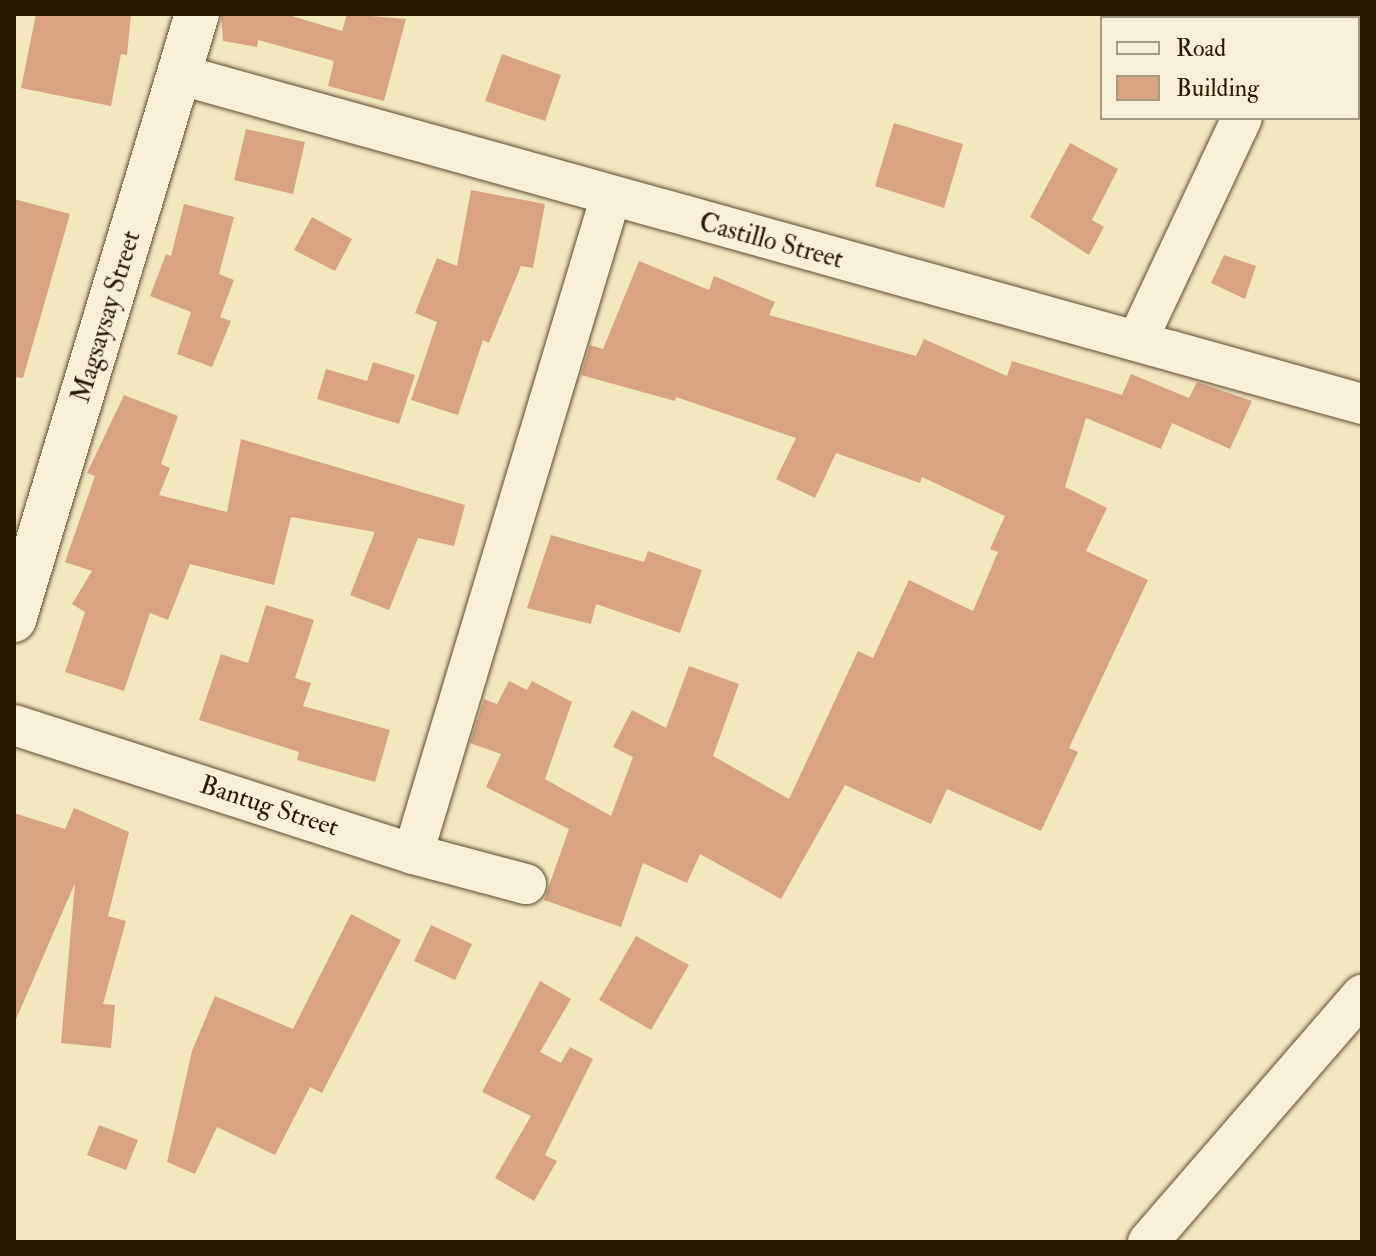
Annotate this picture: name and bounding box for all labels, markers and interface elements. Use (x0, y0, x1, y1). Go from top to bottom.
legend (1100, 16, 1360, 120)
text: Road (1176, 33, 1226, 64)
text: Building (1176, 73, 1259, 104)
street label: Castillo Street (696, 208, 846, 276)
street label: Magsaysay Street (66, 227, 148, 407)
street label: Bantug Street (196, 770, 342, 844)

